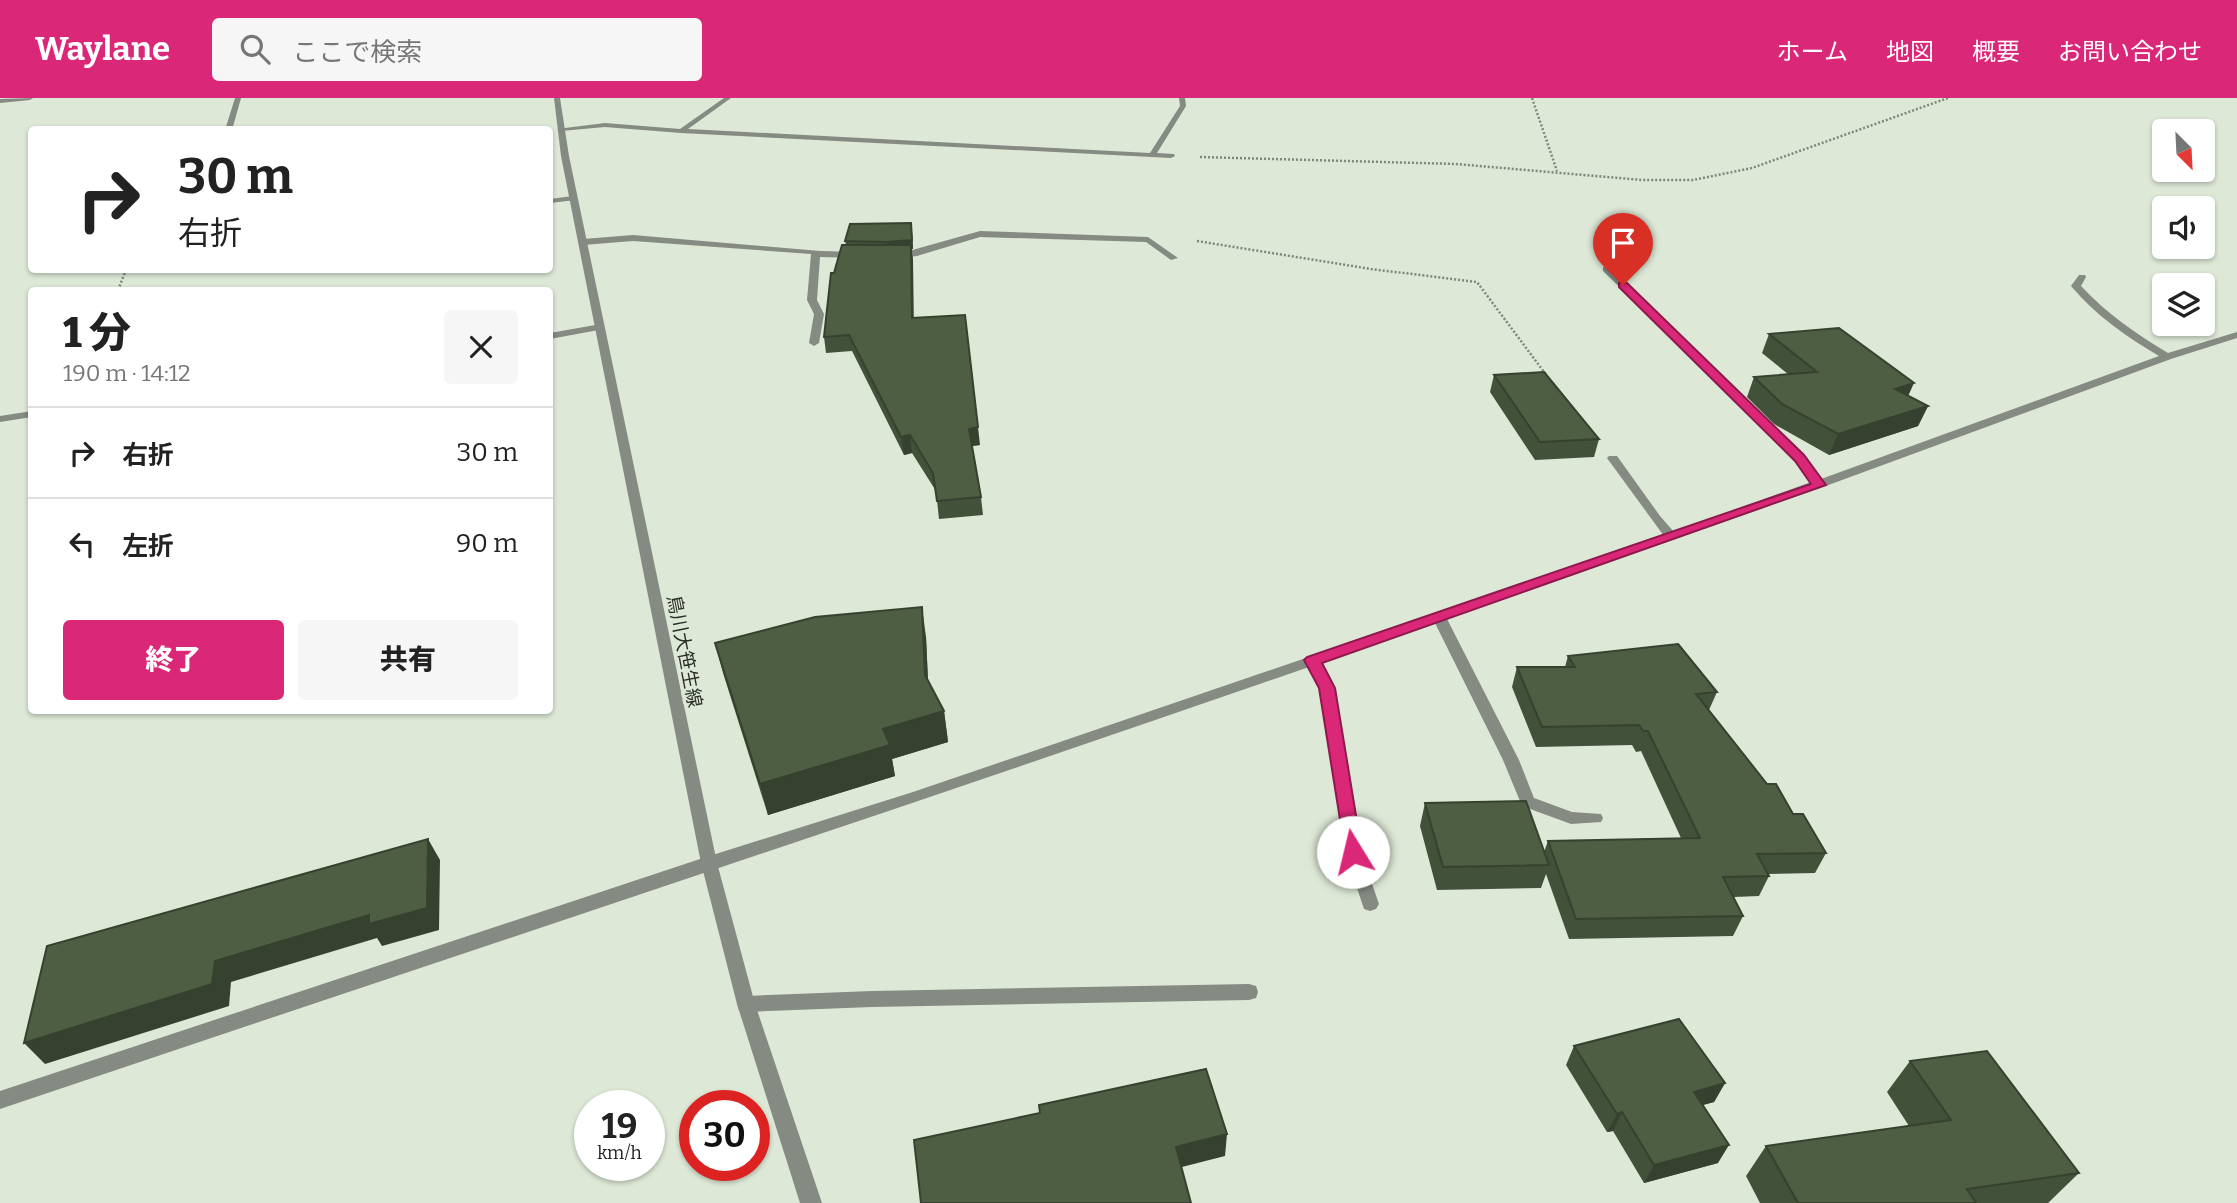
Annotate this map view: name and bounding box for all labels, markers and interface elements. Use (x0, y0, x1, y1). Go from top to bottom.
search box (212, 18, 702, 81)
text: Waylane (35, 29, 170, 69)
icon: search (236, 30, 274, 68)
text: ここで検索 (292, 37, 422, 68)
text: ホーム (1777, 38, 1848, 66)
text: 地図 (1886, 38, 1934, 66)
text: 概要 (1972, 38, 2020, 66)
text: お問い合わせ (2058, 38, 2202, 66)
north arrow (2152, 119, 2216, 182)
map controls (2152, 119, 2215, 336)
text: 30 m (178, 147, 293, 206)
icon: right (63, 154, 154, 245)
button: sound (2152, 196, 2215, 259)
pin (1593, 213, 1653, 285)
text: 右折 (178, 214, 242, 252)
icon: arrive (1604, 224, 1642, 262)
button: layers (2152, 273, 2215, 336)
text: 1 分 (63, 308, 131, 358)
button: close (444, 310, 518, 384)
text: 190 m · 14:12 (63, 359, 191, 387)
icon: right (63, 434, 101, 472)
text: 30 m (457, 437, 518, 468)
text: 右折 (122, 440, 174, 471)
icon: left (63, 525, 101, 563)
text: 90 m (456, 528, 518, 559)
text: 左折 (122, 531, 174, 562)
street label: 鳥川大笹生線 (662, 593, 707, 709)
button: 終了 (63, 620, 284, 700)
button: 共有 (298, 620, 518, 700)
position arrow (1316, 815, 1390, 889)
speed limit sign: 30 (679, 1090, 770, 1181)
text: 19 (602, 1105, 637, 1147)
text: km/h (597, 1142, 642, 1164)

